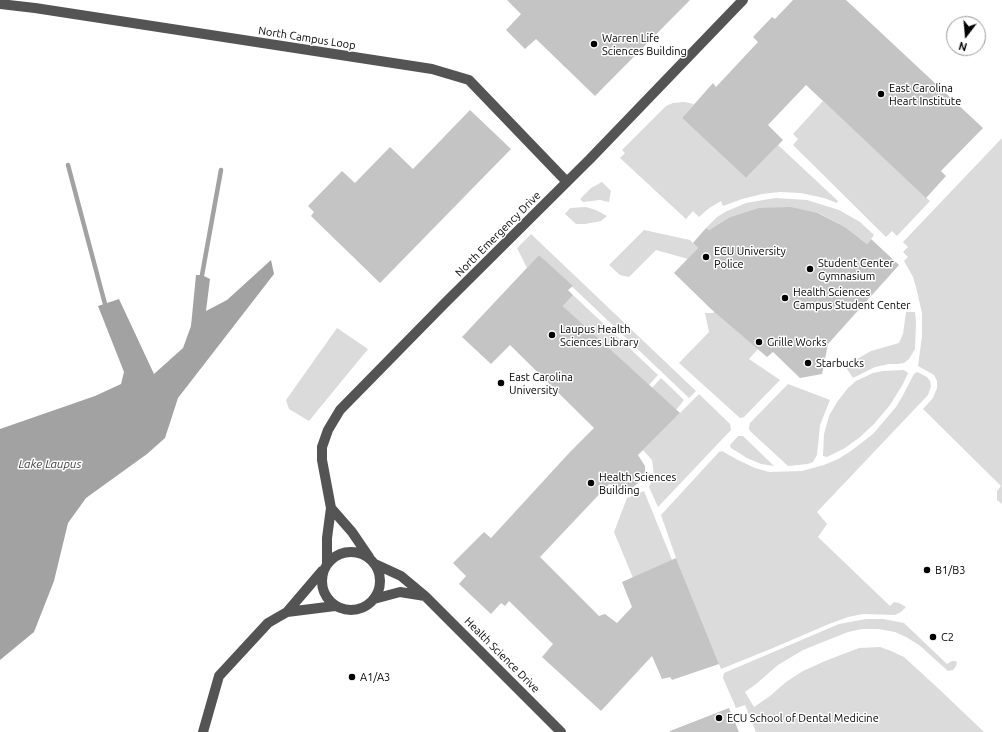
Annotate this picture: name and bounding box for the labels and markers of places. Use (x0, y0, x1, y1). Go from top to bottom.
place label: Warren Life Sciences Building (602, 31, 687, 57)
marker: Warren Life Sciences Building (589, 39, 599, 49)
place label: East Carolina Heart Institute (889, 81, 961, 107)
marker: East Carolina Heart Institute (876, 89, 886, 99)
place label: ECU University Police (714, 244, 786, 270)
marker: ECU University Police (701, 252, 711, 262)
place label: Student Center Gymnasium (818, 256, 894, 282)
marker: Student Center Gymnasium (805, 264, 815, 274)
place label: Health Sciences Campus Student Center (793, 285, 911, 311)
marker: Health Sciences Campus Student Center (780, 293, 790, 303)
place label: Laupus Health Sciences Library (560, 322, 639, 348)
marker: Laupus Health Sciences Library (547, 330, 557, 340)
place label: Grille Works (767, 335, 826, 349)
marker: Grille Works (754, 337, 764, 347)
place label: Starbucks (816, 356, 864, 370)
marker: Starbucks (803, 358, 813, 368)
place label: East Carolina University (509, 370, 573, 396)
marker: East Carolina University (496, 378, 506, 388)
place label: Health Sciences Building (599, 470, 676, 496)
marker: Health Sciences Building (586, 478, 596, 488)
place label: B1/B3 (935, 563, 965, 577)
marker: B1/B3 (922, 565, 932, 575)
place label: C2 (941, 630, 954, 644)
marker: C2 (928, 632, 938, 642)
place label: A1/A3 (360, 670, 390, 684)
marker: A1/A3 (347, 672, 357, 682)
place label: ECU School of Dental Medicine (727, 711, 879, 725)
marker: ECU School of Dental Medicine (714, 713, 724, 723)

